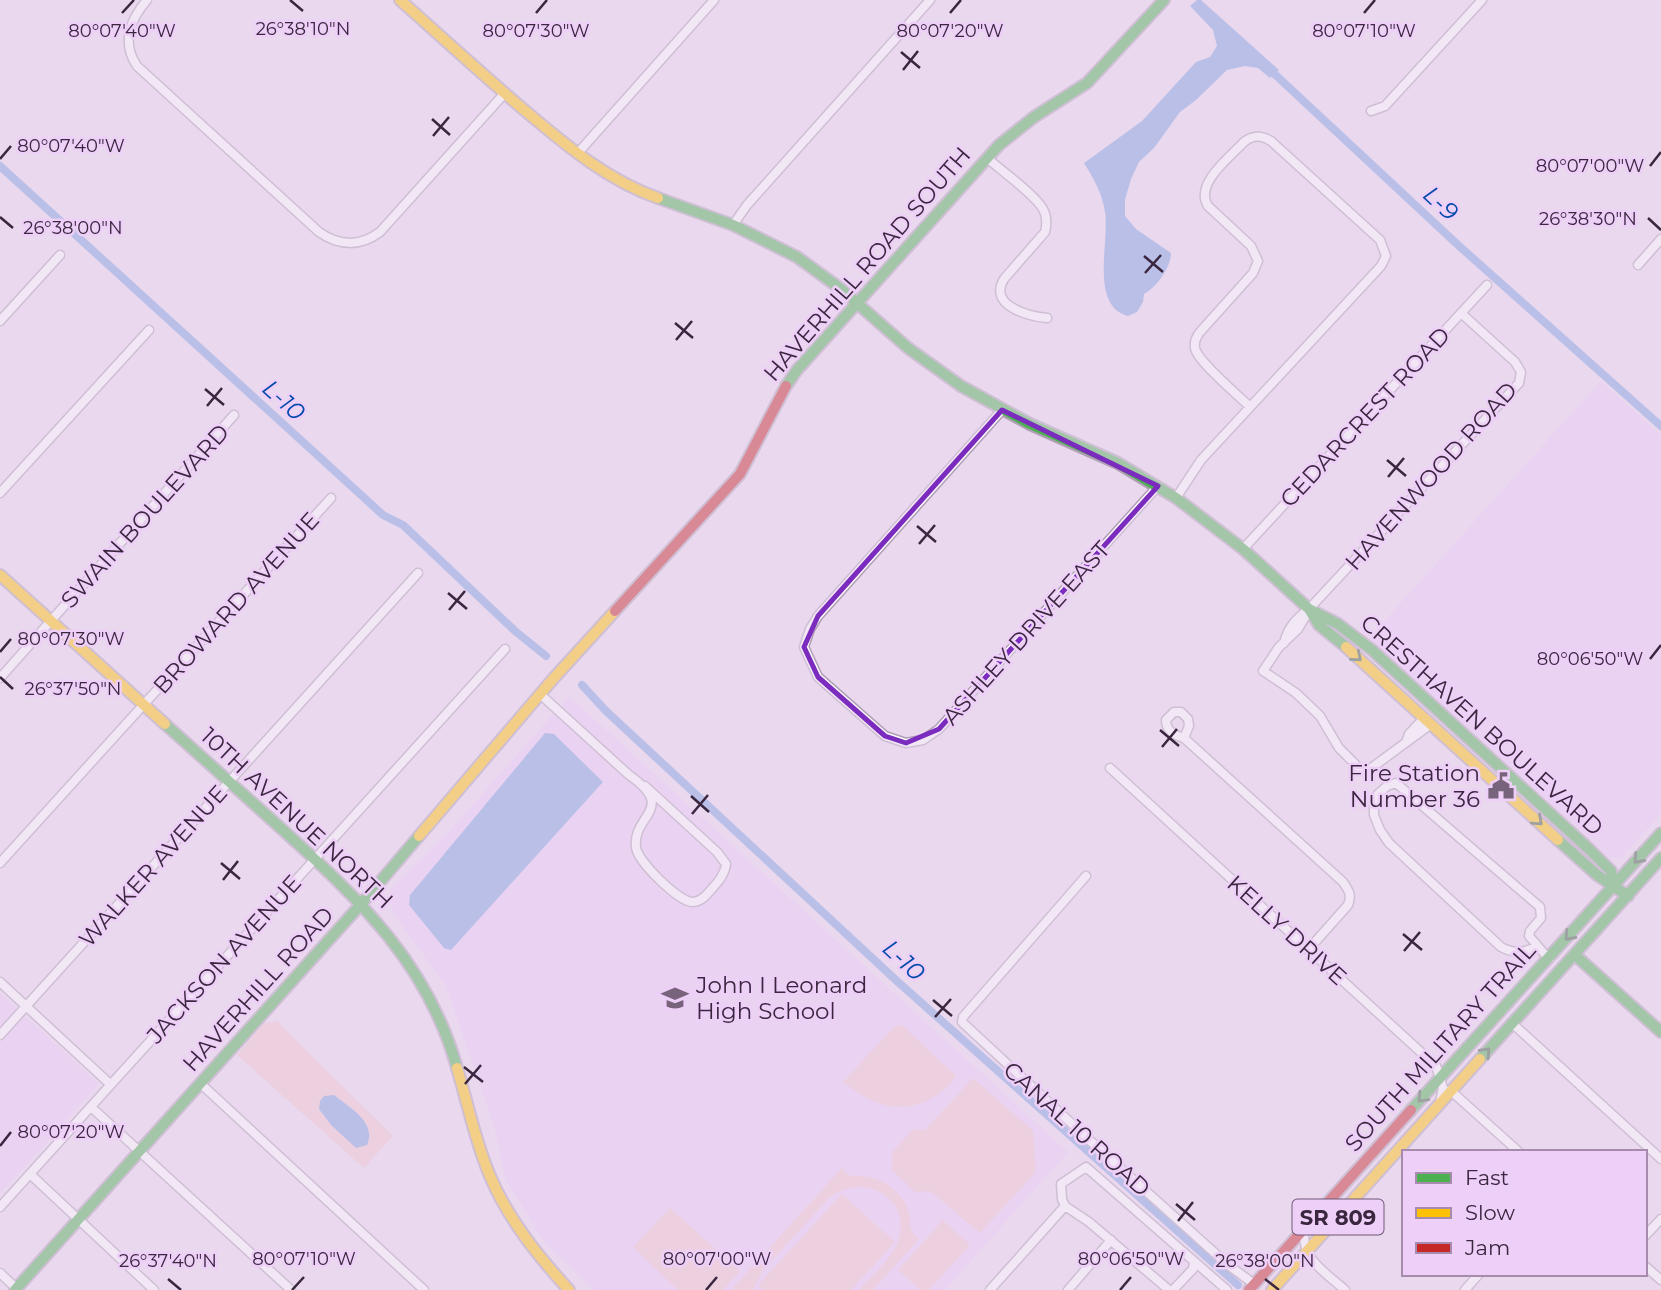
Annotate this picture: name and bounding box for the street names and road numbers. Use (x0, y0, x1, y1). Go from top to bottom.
street label: HAVERHILL ROAD SOUTH (758, 141, 976, 387)
street label: CEDARCREST ROAD (1274, 321, 1456, 513)
street label: HAVENWOOD ROAD (1339, 376, 1523, 576)
street label: SWAIN BOULEVARD (55, 418, 235, 614)
street label: BROWARD AVENUE (147, 506, 325, 700)
street label: ASHLEY DRIVE EAST (936, 535, 1116, 730)
street label: CRESTHAVEN BOULEVARD (1355, 609, 1609, 841)
street label: 10TH AVENUE NORTH (195, 722, 399, 914)
street label: WALKER AVENUE (73, 779, 233, 953)
street label: JACKSON AVENUE (140, 869, 307, 1050)
street label: KELLY DRIVE (1221, 869, 1353, 991)
street label: HAVERHILL ROAD (177, 901, 339, 1077)
street label: SOUTH MILITARY TRAIL (1339, 936, 1542, 1157)
street label: CANAL 10 ROAD (998, 1056, 1156, 1202)
road number: SR 809 (1292, 1200, 1384, 1234)

